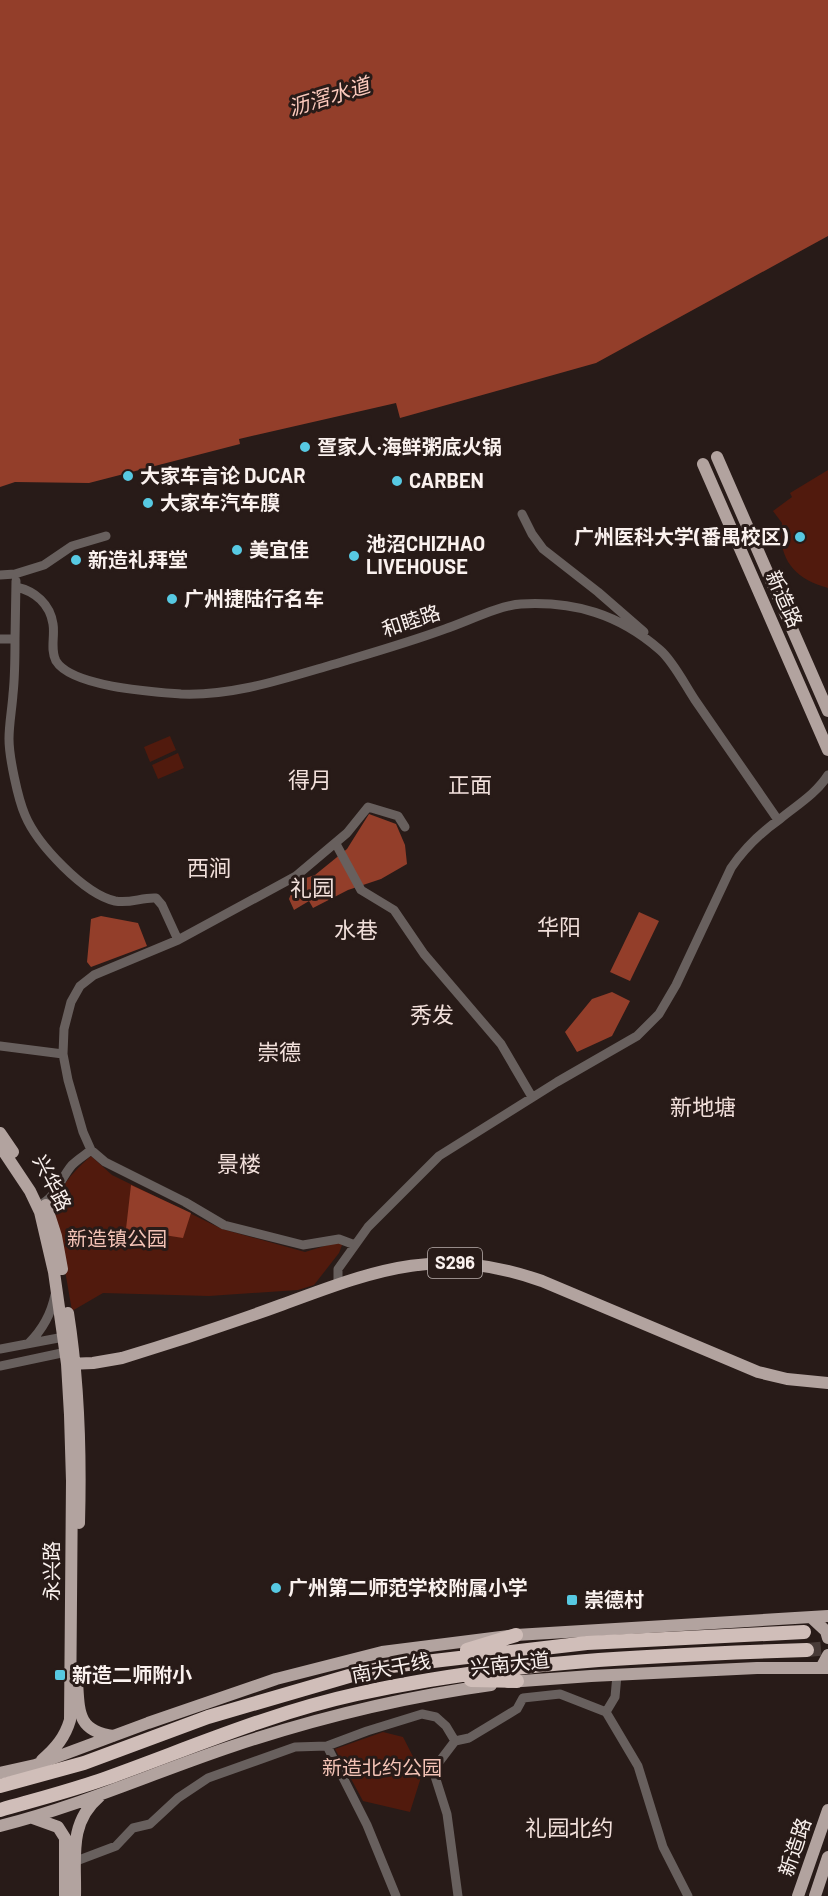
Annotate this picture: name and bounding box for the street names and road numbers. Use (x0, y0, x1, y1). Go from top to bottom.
street label: 新造路 (762, 566, 808, 631)
street label: 和睦路 (378, 599, 443, 641)
street label: 兴华路 (29, 1150, 77, 1215)
road number: S296 (428, 1248, 482, 1278)
street label: 永兴路 (39, 1541, 63, 1601)
street label: 兴南大道 (469, 1647, 551, 1679)
street label: 南大干线 (349, 1648, 432, 1686)
street label: 新造路 (773, 1814, 815, 1879)

